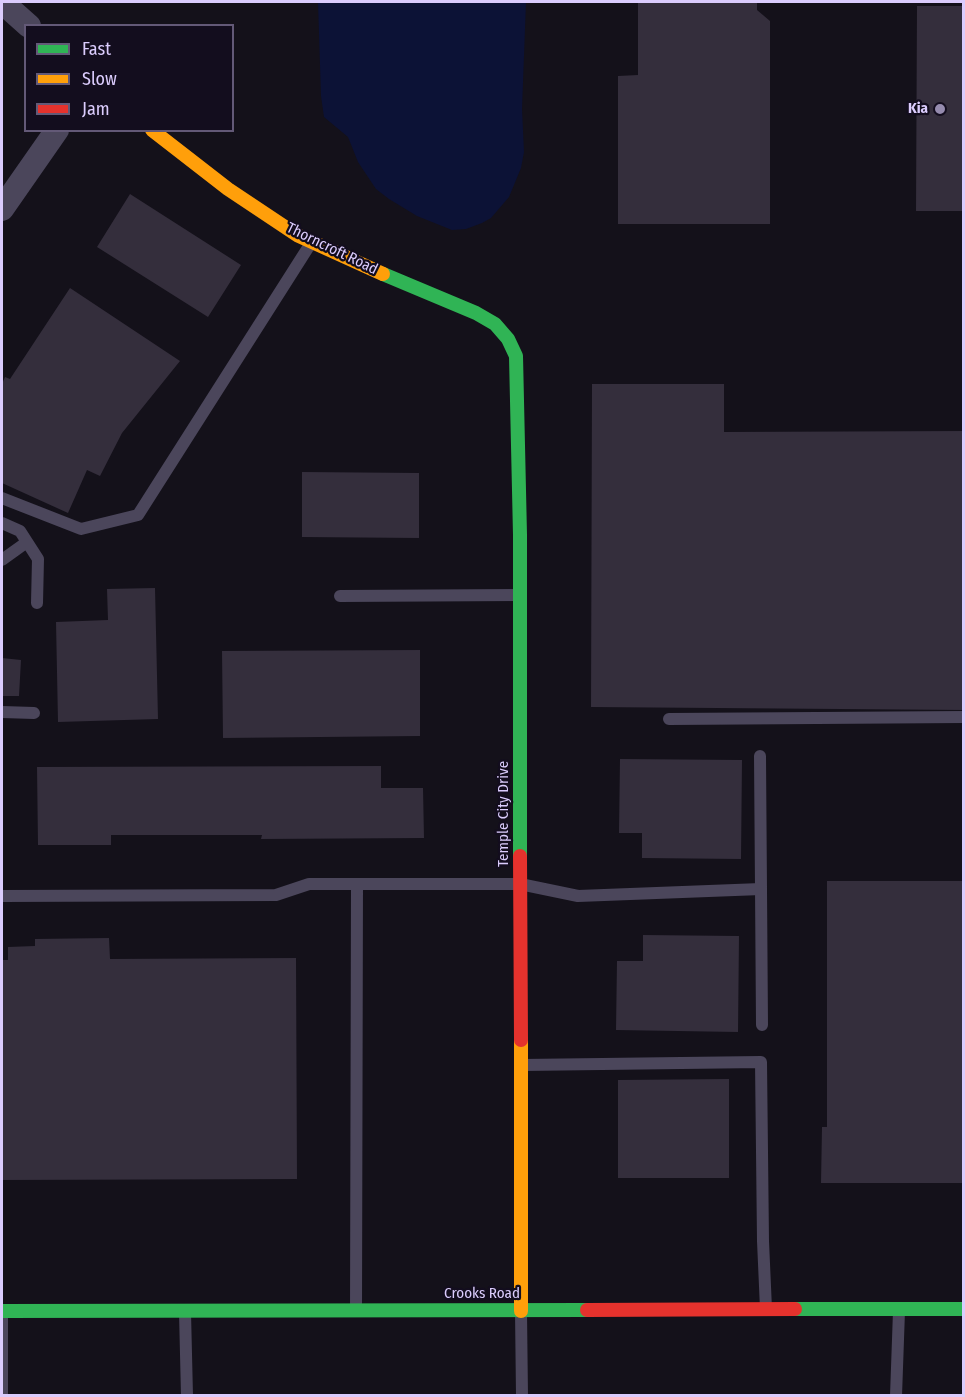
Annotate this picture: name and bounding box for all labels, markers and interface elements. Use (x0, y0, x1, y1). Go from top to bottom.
legend (24, 24, 234, 132)
text: Fast (82, 38, 111, 60)
text: Slow (82, 68, 117, 90)
text: Jam (82, 98, 110, 120)
place label: Kia (908, 100, 928, 118)
marker: Kia (933, 102, 947, 116)
street label: Thorncroft Road (284, 219, 380, 279)
street label: Temple City Drive (495, 761, 513, 867)
street label: Crooks Road (444, 1285, 520, 1303)

